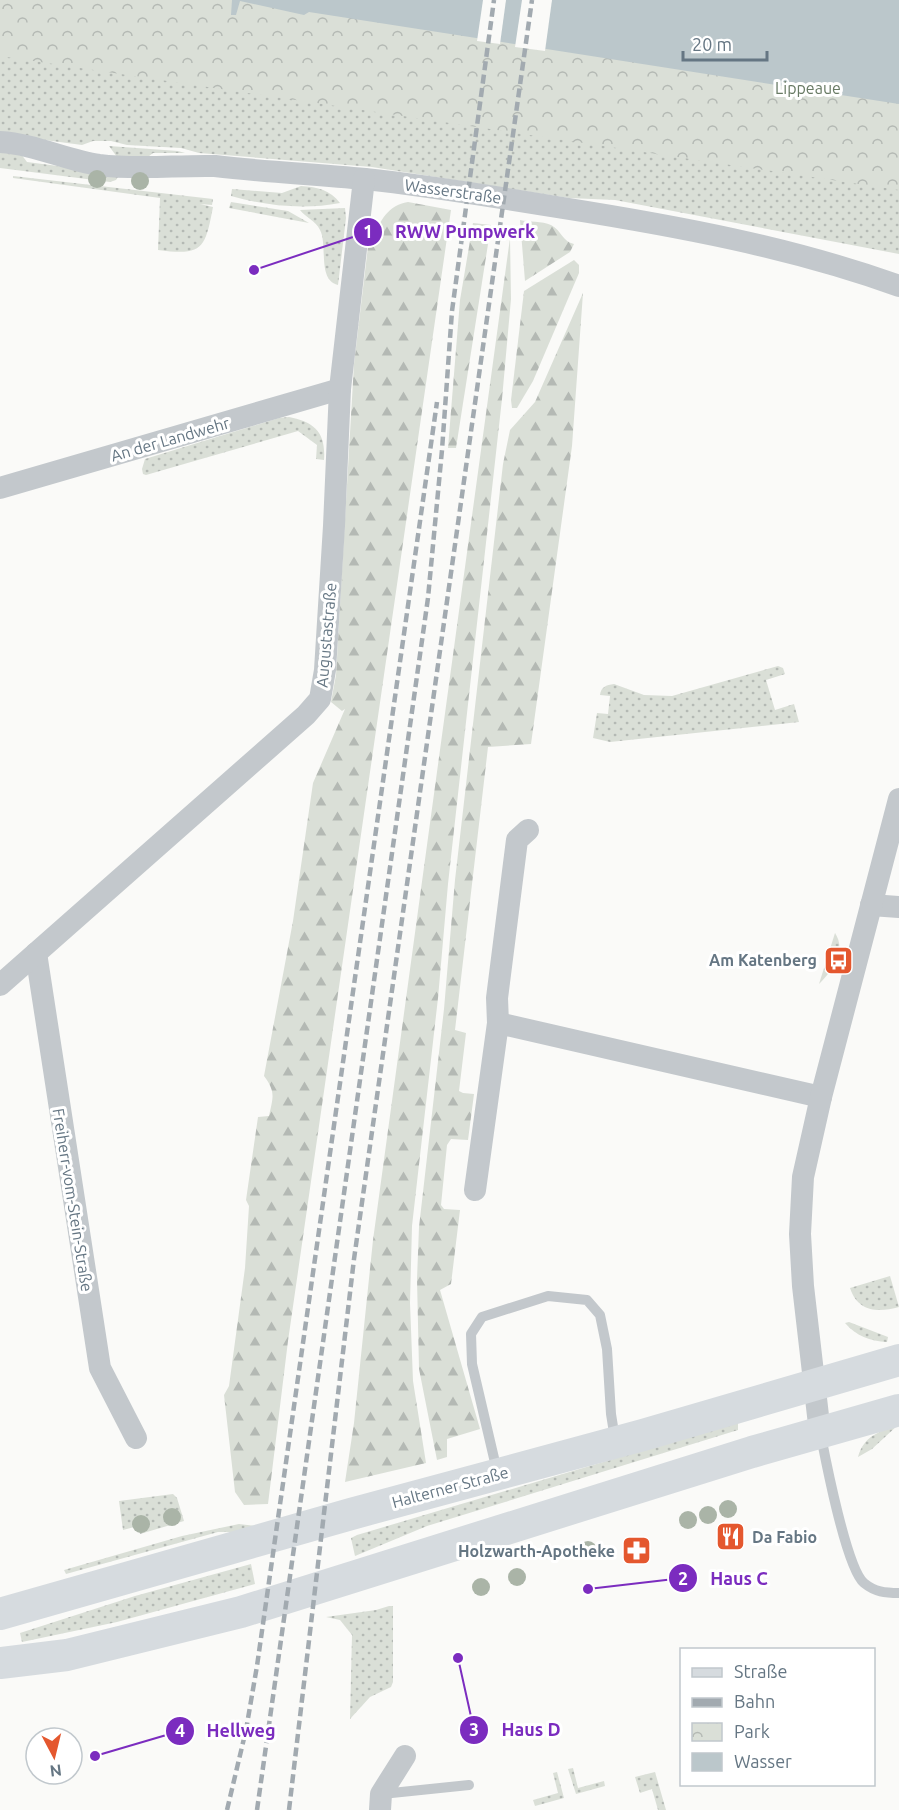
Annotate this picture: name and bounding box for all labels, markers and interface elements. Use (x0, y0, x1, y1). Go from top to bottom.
scale bar (683, 24, 767, 62)
text: 20 m (692, 34, 732, 54)
park label: Lippeaue (775, 79, 841, 97)
street label: Wasserstraße (403, 175, 503, 207)
callout: RWW Pumpwerk (353, 214, 547, 250)
text: 1 (363, 221, 373, 241)
text: RWW Pumpwerk (395, 221, 535, 241)
street label: An der Landwehr (109, 413, 231, 465)
street label: Augustastraße (312, 582, 340, 688)
bus stop icon: Am Katenberg (822, 944, 854, 976)
place label: Am Katenberg (709, 951, 817, 969)
street label: Freiherr-vom-Stein-Straße (50, 1107, 96, 1293)
street label: Halterner Straße (390, 1463, 510, 1511)
restaurant icon: Da Fabio (715, 1521, 747, 1553)
place label: Da Fabio (752, 1528, 817, 1546)
pharmacy icon: Holzwarth-Apotheke (620, 1535, 652, 1567)
place label: Holzwarth-Apotheke (458, 1542, 615, 1560)
callout: Haus C (668, 1560, 780, 1596)
text: 2 (678, 1568, 688, 1588)
text: Haus C (710, 1568, 768, 1588)
legend (680, 1648, 875, 1786)
text: Straße (734, 1661, 787, 1681)
text: Bahn (734, 1691, 775, 1711)
callout: Haus D (459, 1712, 573, 1748)
callout: Hellweg (165, 1713, 288, 1749)
text: 3 (469, 1719, 479, 1739)
text: Haus D (501, 1719, 561, 1739)
text: 4 (175, 1720, 185, 1740)
text: Hellweg (206, 1720, 276, 1740)
text: Park (734, 1721, 770, 1741)
north arrow (24, 1726, 84, 1786)
text: Wasser (734, 1751, 792, 1771)
text: N (49, 1761, 63, 1781)

